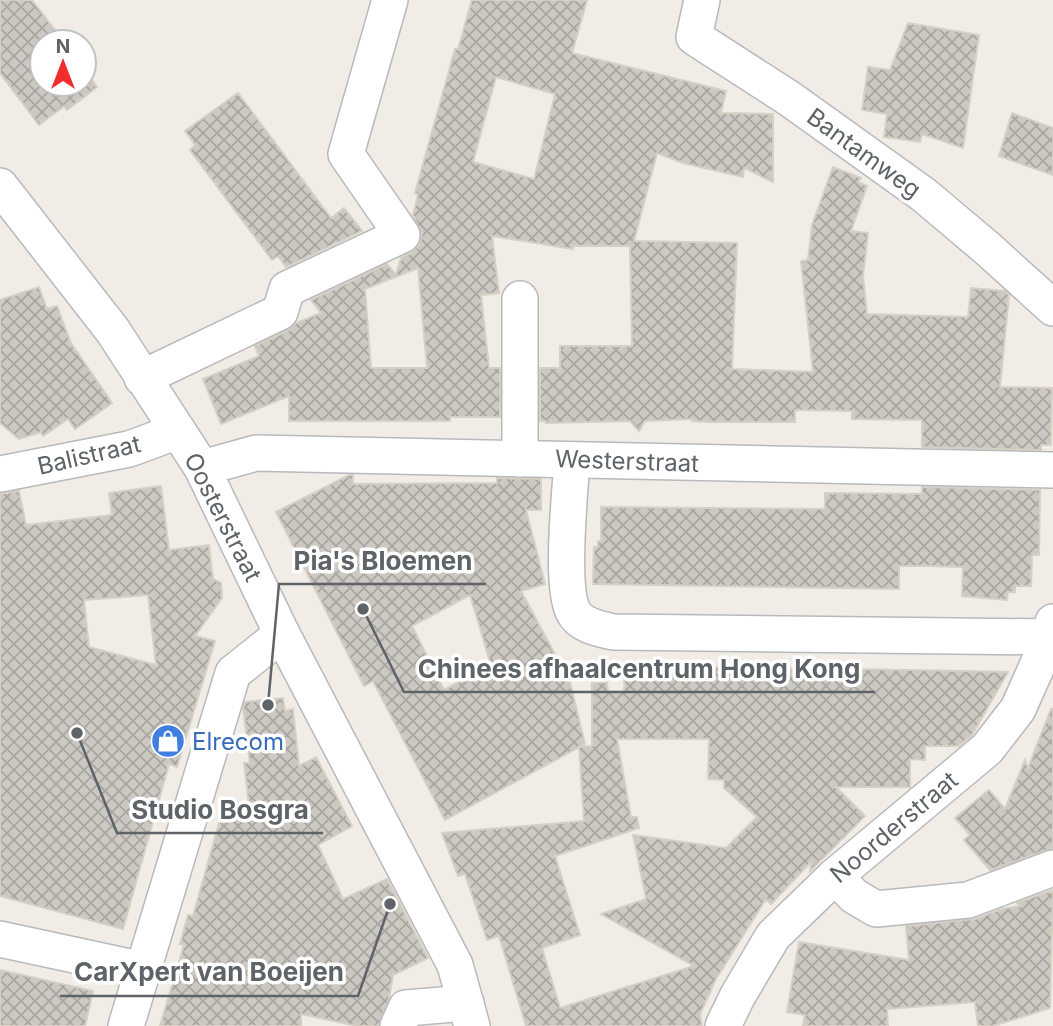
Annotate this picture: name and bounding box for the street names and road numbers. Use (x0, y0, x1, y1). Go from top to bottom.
street label: Bantamweg (801, 102, 927, 204)
street label: Balistraat (35, 429, 144, 481)
street label: Westerstraat (554, 444, 700, 478)
street label: Oosterstraat (178, 448, 268, 586)
street label: Noorderstraat (824, 765, 964, 889)

